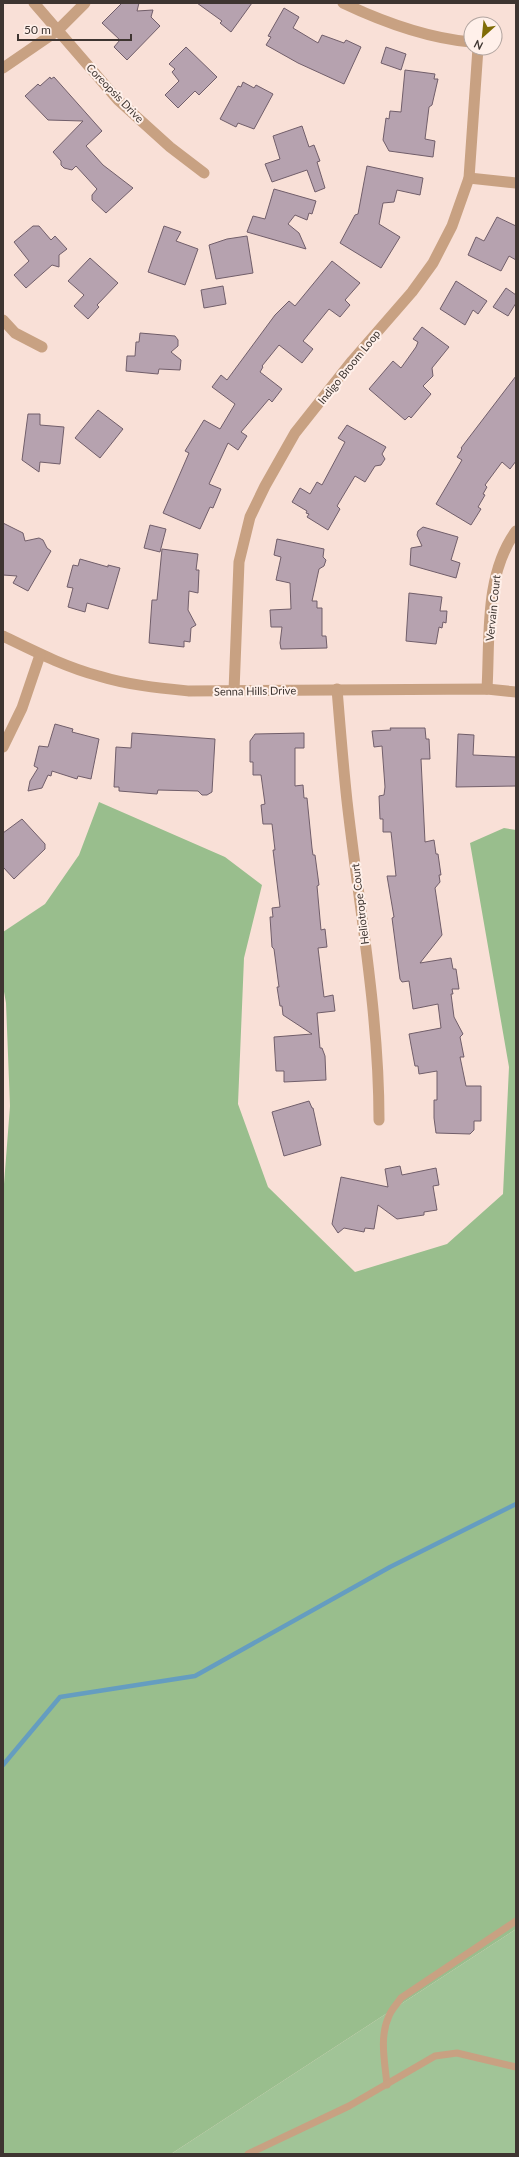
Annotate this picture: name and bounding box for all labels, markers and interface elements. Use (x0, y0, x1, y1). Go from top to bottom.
scale bar (18, 16, 131, 42)
north arrow (463, 16, 503, 56)
text: 50 m (24, 22, 51, 37)
text: N (472, 38, 485, 53)
street label: Coreopsis Drive (84, 61, 147, 125)
street label: Indigo Broom Loop (315, 327, 382, 406)
street label: Vervain Court (483, 574, 502, 642)
street label: Senna Hills Drive (214, 683, 296, 698)
street label: Heliotrope Court (348, 863, 371, 945)

